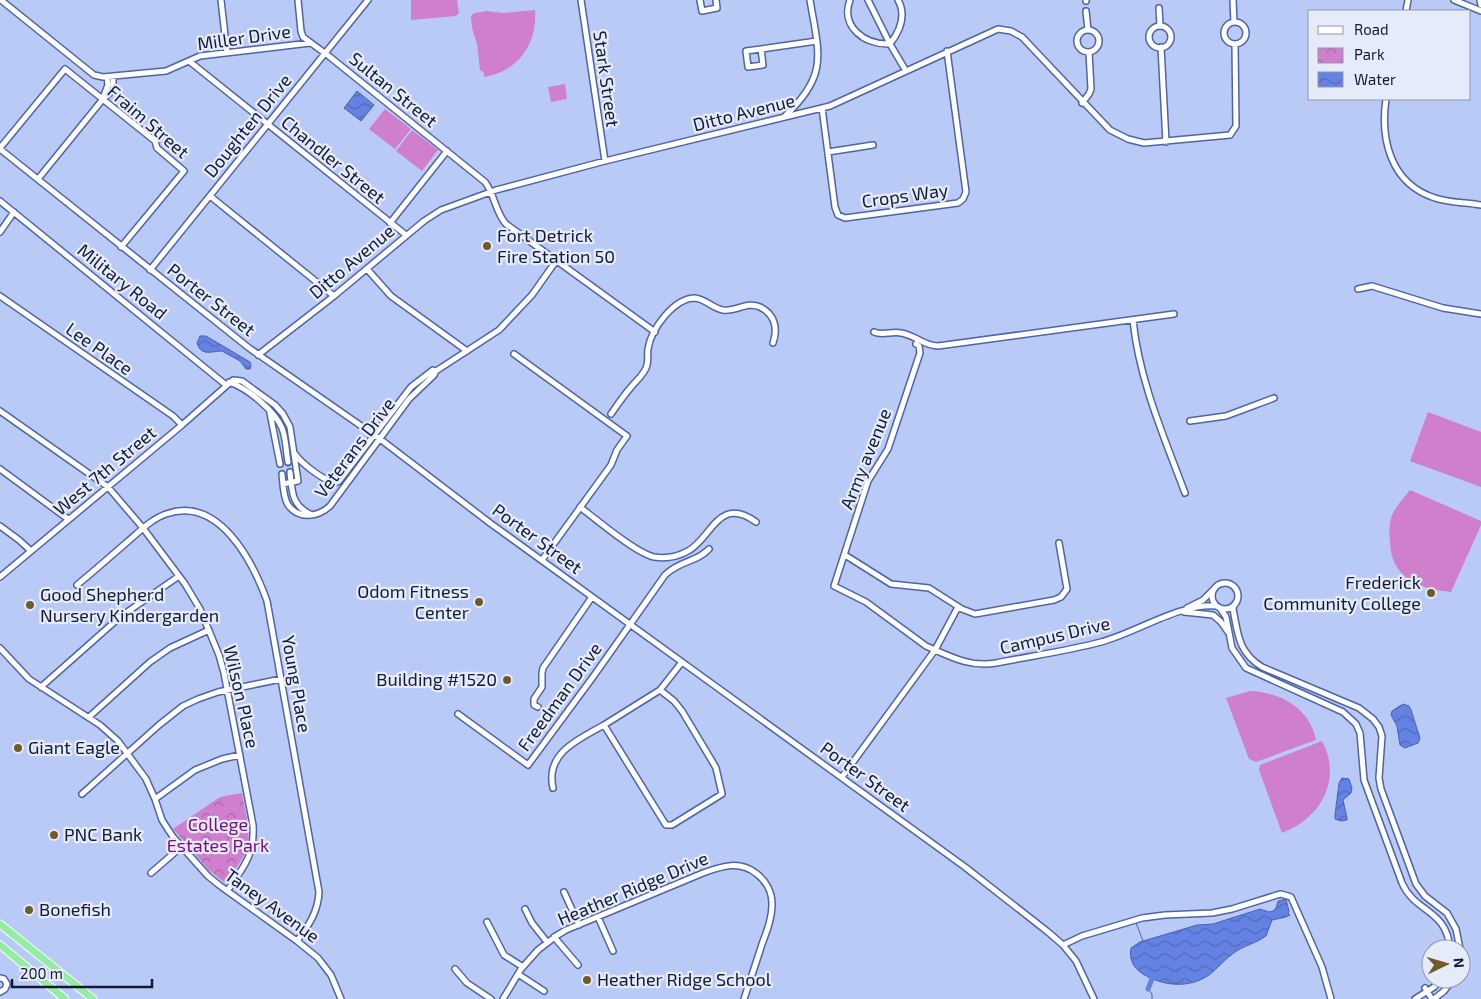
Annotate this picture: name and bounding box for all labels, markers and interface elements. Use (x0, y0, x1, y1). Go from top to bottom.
legend (1308, 10, 1471, 100)
street label: Miller Drive (196, 20, 292, 54)
text: Road (1354, 20, 1389, 38)
street label: Stark Street (589, 29, 625, 129)
text: Park (1354, 45, 1385, 63)
street label: Sultan Street (345, 47, 442, 131)
street label: Doughten Drive (199, 69, 296, 182)
text: Water (1354, 70, 1396, 88)
street label: Fraim Street (103, 80, 194, 163)
street label: Ditto Avenue (691, 89, 797, 135)
street label: Chandler Street (277, 111, 390, 208)
street label: Crops Way (860, 178, 950, 212)
street label: Ditto Avenue (304, 219, 398, 303)
place label: Fort Detrick Fire Station 50 (497, 224, 615, 267)
street label: Military Road (73, 238, 172, 324)
marker: Fort Detrick Fire Station 50 (481, 240, 493, 252)
street label: Porter Street (163, 258, 260, 340)
street label: Lee Place (62, 317, 137, 379)
street label: Veterans Drive (309, 393, 399, 502)
street label: Army avenue (835, 405, 895, 512)
street label: West 7th Street (49, 421, 160, 519)
street label: Porter Street (489, 498, 587, 578)
place label: Frederick Community College (1263, 571, 1421, 614)
place label: Odom Fitness Center (357, 580, 469, 623)
place label: Good Shepherd Nursery Kindergarden (40, 583, 219, 626)
marker: Frederick Community College (1425, 587, 1437, 599)
marker: Odom Fitness Center (473, 596, 485, 608)
marker: Good Shepherd Nursery Kindergarden (24, 599, 36, 611)
street label: Campus Drive (997, 612, 1112, 658)
street label: Young Place (278, 634, 316, 734)
street label: Freedman Drive (512, 638, 606, 755)
street label: Wilson Place (219, 643, 264, 750)
place label: Building #1520 (376, 668, 497, 690)
marker: Building #1520 (501, 674, 513, 686)
place label: Giant Eagle (28, 736, 120, 758)
street label: Porter Street (817, 736, 915, 816)
marker: Giant Eagle (12, 742, 24, 754)
park label: College Estates Park (167, 813, 269, 856)
place label: PNC Bank (64, 823, 142, 845)
marker: PNC Bank (48, 829, 60, 841)
street label: Heather Ridge Drive (554, 846, 711, 930)
street label: Taney Avenue (221, 863, 324, 947)
place label: Bonefish (39, 898, 111, 920)
marker: Bonefish (23, 904, 35, 916)
north arrow (1421, 939, 1471, 989)
scale bar (12, 956, 152, 988)
text: N (1451, 957, 1468, 969)
text: 200 m (20, 964, 63, 982)
place label: Heather Ridge School (597, 968, 772, 990)
marker: Heather Ridge School (581, 974, 593, 986)

